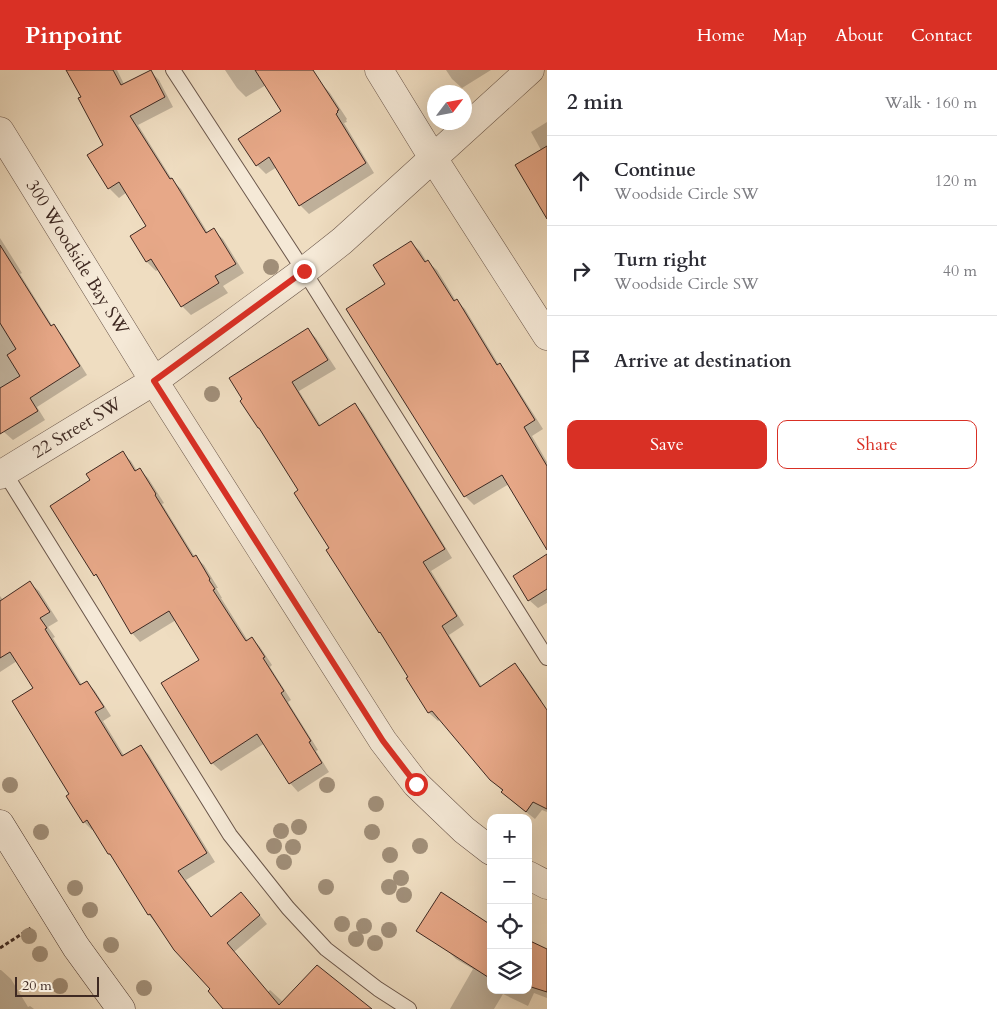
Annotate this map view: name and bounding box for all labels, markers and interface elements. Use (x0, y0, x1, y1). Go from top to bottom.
text: Pinpoint (25, 19, 122, 52)
text: Home (697, 23, 745, 48)
text: Map (773, 23, 807, 48)
text: About (835, 23, 883, 48)
text: Contact (911, 23, 972, 48)
north arrow (427, 85, 472, 130)
text: 2 min (567, 88, 623, 117)
text: Walk · 160 m (885, 92, 977, 114)
text: Continue (614, 157, 696, 183)
icon: ahead (567, 167, 595, 195)
text: 120 m (935, 170, 977, 192)
street label: 300 Woodside Bay SW (20, 174, 135, 340)
text: Woodside Circle SW (614, 183, 759, 205)
text: Turn right (614, 247, 706, 273)
icon: right (567, 257, 595, 285)
route end (293, 260, 316, 283)
text: 40 m (943, 260, 977, 282)
text: Woodside Circle SW (614, 273, 759, 295)
icon: arrive (567, 347, 595, 375)
text: Arrive at destination (614, 348, 791, 374)
street label: 22 Street SW (28, 391, 127, 465)
button: Save (567, 420, 767, 469)
button: Share (777, 420, 977, 469)
route start (405, 773, 428, 796)
map controls (487, 814, 532, 994)
button: + (487, 814, 532, 859)
button: − (487, 859, 532, 904)
button: locate (487, 904, 532, 949)
button: layers (487, 949, 532, 994)
scale bar (15, 974, 99, 997)
text: 20 m (22, 976, 52, 995)

